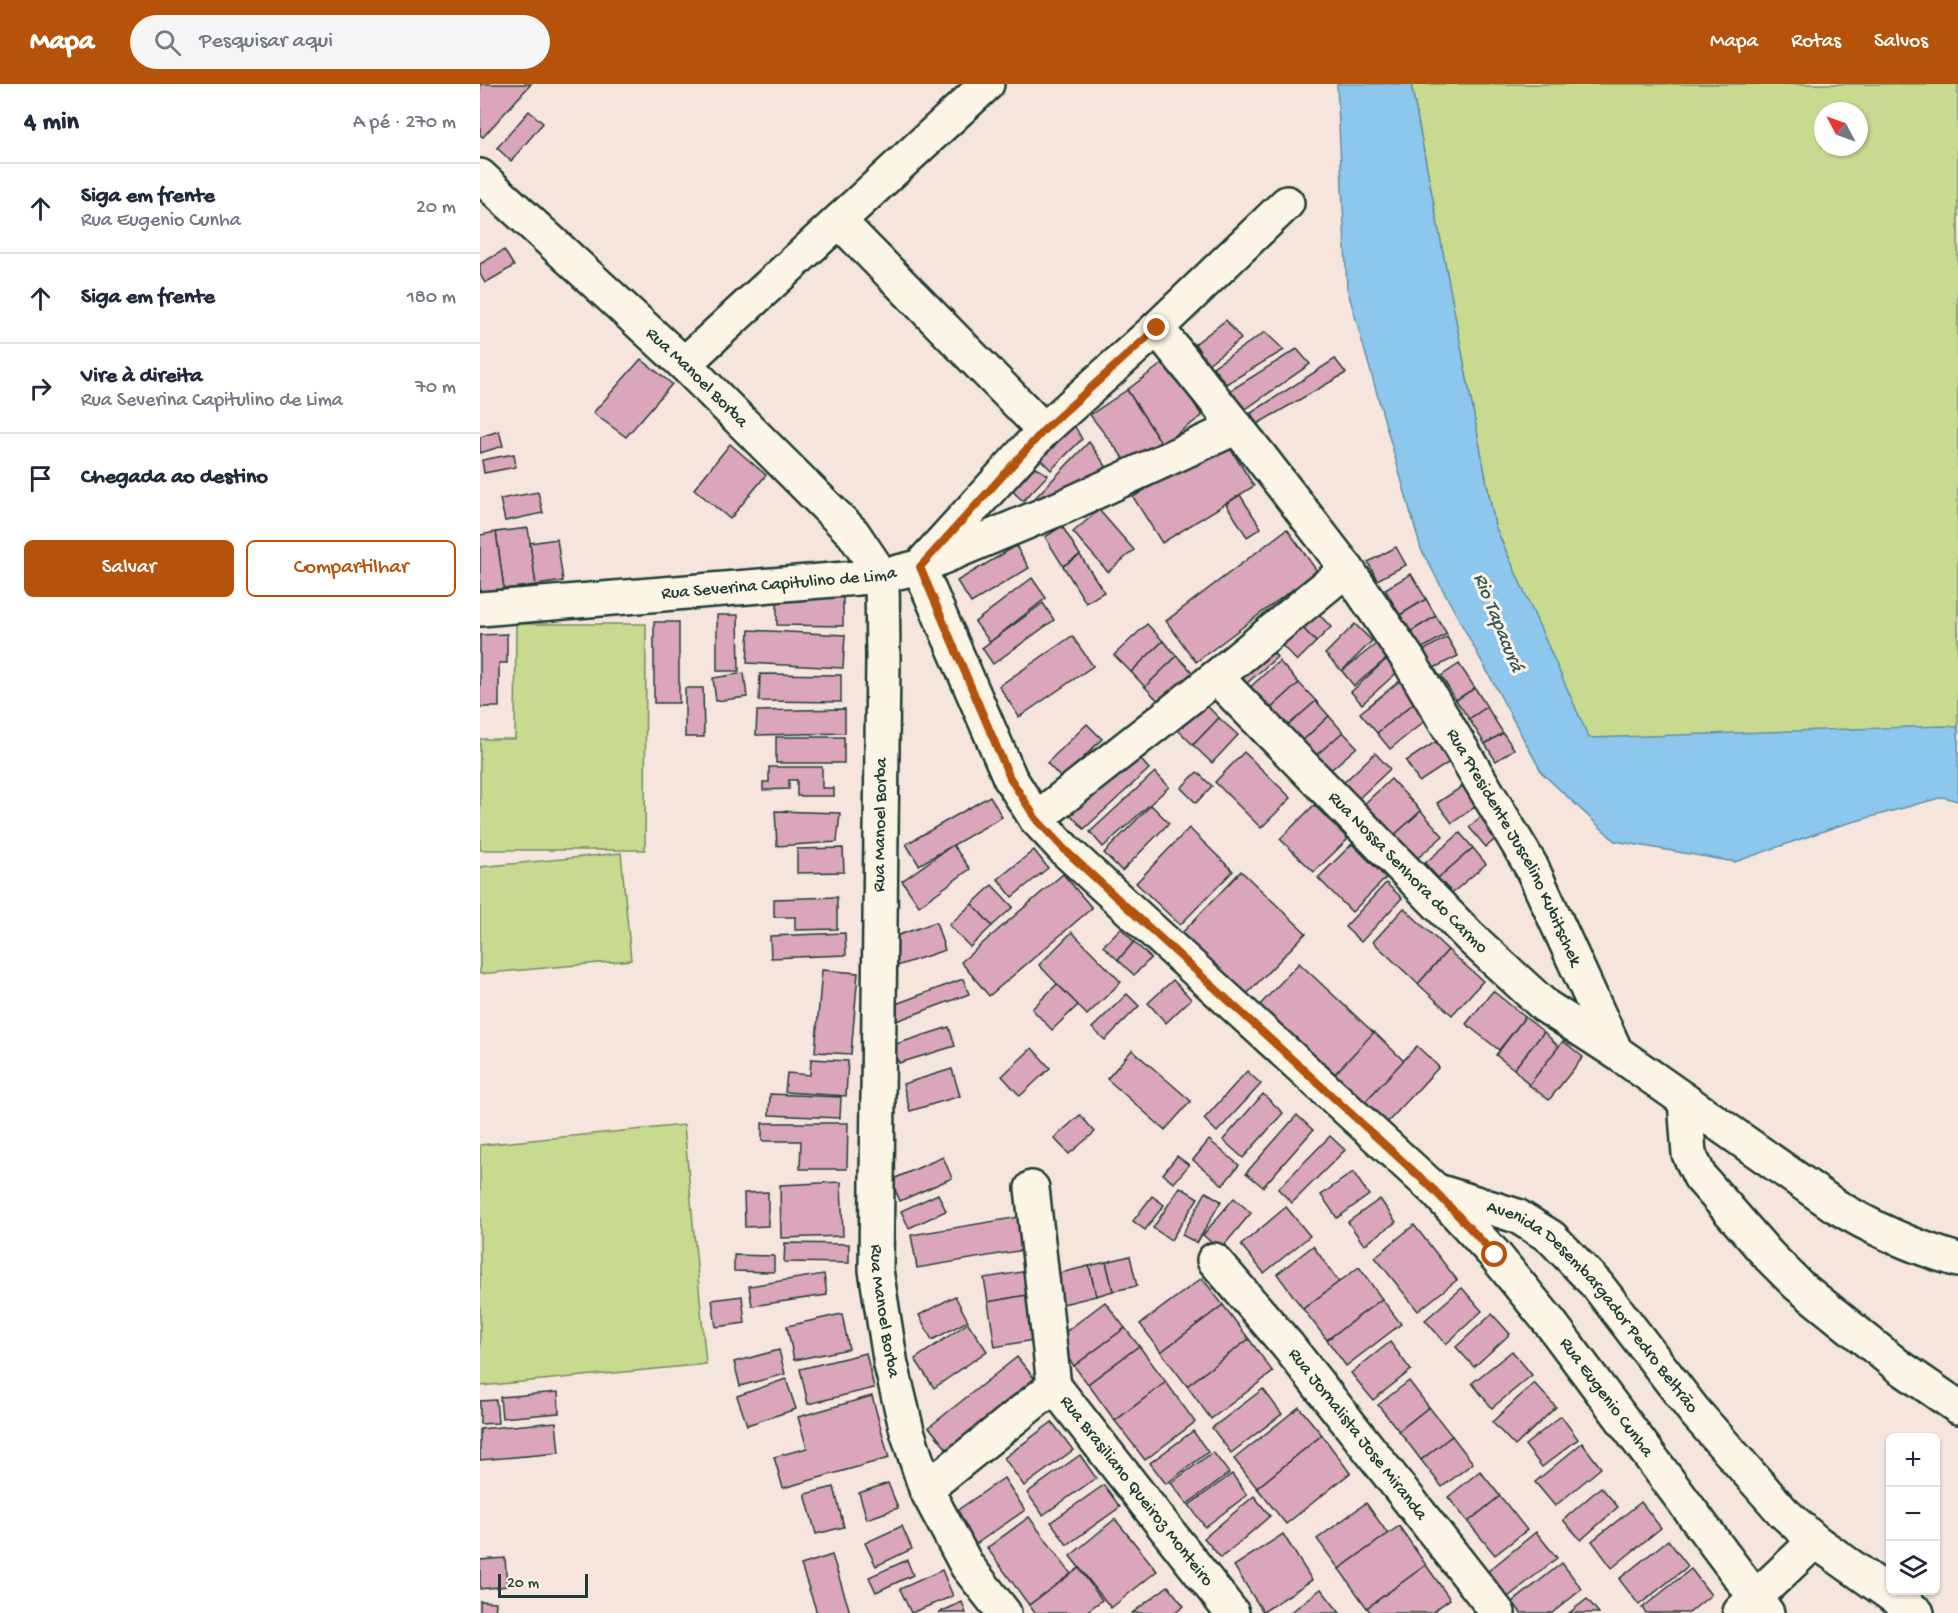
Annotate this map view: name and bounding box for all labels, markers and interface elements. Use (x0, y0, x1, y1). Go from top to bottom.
search box (130, 15, 550, 69)
text: Mapa (30, 26, 94, 59)
icon: search (151, 26, 184, 59)
text: Pesquisar aqui (199, 29, 333, 55)
text: Mapa (1710, 30, 1758, 55)
text: Rotas (1791, 30, 1841, 55)
text: Salvos (1874, 30, 1928, 55)
north arrow (1814, 102, 1868, 156)
text: 4 min (24, 108, 79, 139)
text: A pé · 270 m (353, 112, 456, 135)
text: Siga em frente (81, 184, 215, 210)
icon: ahead (24, 192, 57, 225)
text: 20 m (416, 197, 456, 220)
text: Rua Eugenio Cunha (81, 210, 241, 233)
icon: ahead (24, 282, 57, 315)
text: Siga em frente (81, 285, 215, 311)
text: 180 m (407, 287, 456, 310)
route end (1143, 314, 1169, 340)
street label: Rua Manoel Borba (641, 323, 753, 433)
text: Vire à direita (81, 364, 203, 390)
icon: right (24, 372, 57, 405)
text: 70 m (415, 377, 456, 400)
text: Rua Severina Capitulino de Lima (81, 390, 343, 413)
icon: arrive (24, 462, 57, 495)
text: Chegada ao destino (81, 465, 268, 491)
button: Salvar (24, 540, 234, 597)
button: Compartilhar (246, 540, 456, 597)
street label: Rua Severina Capitulino de Lima (661, 562, 900, 605)
water label: Rio Tapacurá (1467, 570, 1528, 677)
street label: Rua Presidente Juscelino Kubitschek (1441, 725, 1587, 971)
street label: Rua Manoel Borba (869, 757, 893, 892)
street label: Rua Nossa Senhora do Carmo (1323, 787, 1492, 958)
street label: Avenida Desembargador Pedro Beltrão (1484, 1197, 1702, 1418)
route start (1481, 1241, 1507, 1267)
street label: Rua Manoel Borba (865, 1244, 904, 1381)
street label: Rua Eugenio Cunha (1555, 1334, 1658, 1462)
street label: Rua Jornalista Jose Miranda (1283, 1344, 1432, 1525)
street label: Rua Brasiliano Queiroz Monteiro (1055, 1392, 1218, 1591)
map controls (1886, 1433, 1940, 1595)
button: + (1886, 1433, 1940, 1487)
button: − (1886, 1487, 1940, 1541)
button: layers (1886, 1541, 1940, 1595)
scale bar (498, 1571, 588, 1598)
text: 20 m (507, 1575, 539, 1594)

